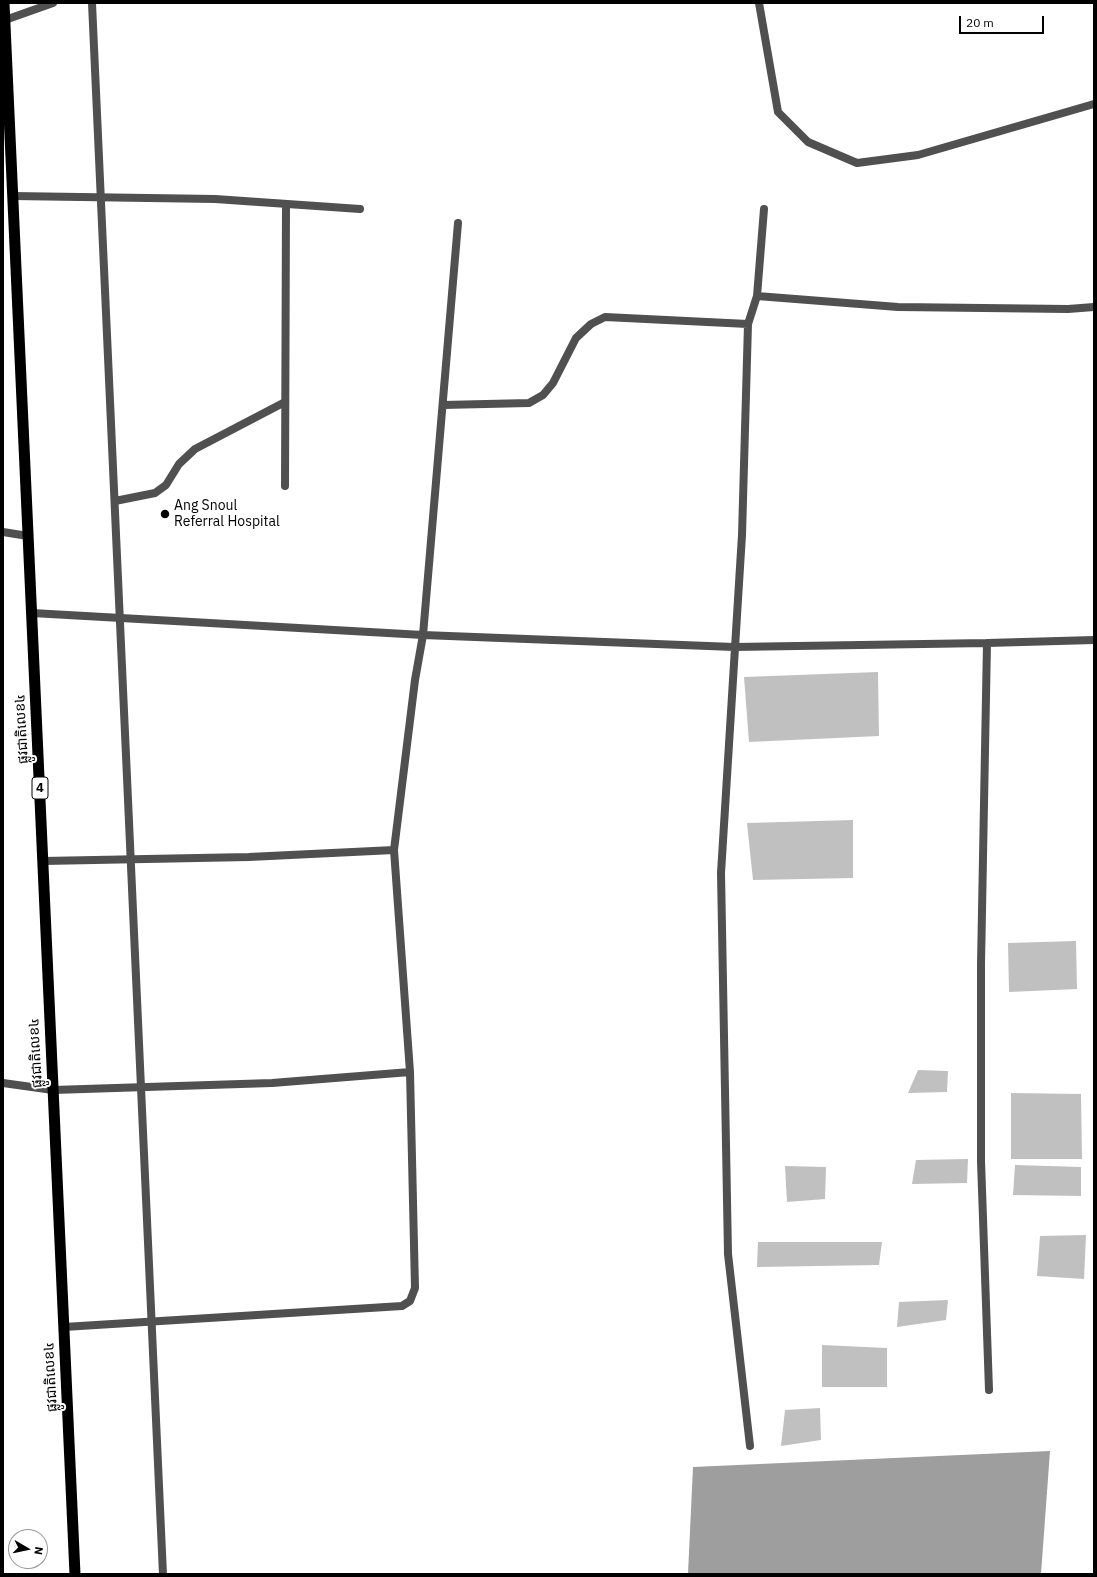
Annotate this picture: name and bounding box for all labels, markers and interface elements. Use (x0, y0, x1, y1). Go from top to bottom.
scale bar (961, 8, 1046, 34)
text: 20 m (966, 15, 994, 30)
place label: Ang Snoul Referral Hospital (174, 498, 280, 530)
marker: Ang Snoul Referral Hospital (159, 508, 171, 520)
street label: ផ្លូវជាតិលេខ៤ (12, 694, 32, 764)
road number: 4 (32, 777, 48, 799)
street label: ផ្លូវជាតិលេខ៤ (26, 1018, 46, 1088)
street label: ផ្លូវជាតិលេខ៤ (41, 1342, 61, 1412)
north arrow (8, 1529, 48, 1569)
text: N (31, 1546, 46, 1556)

